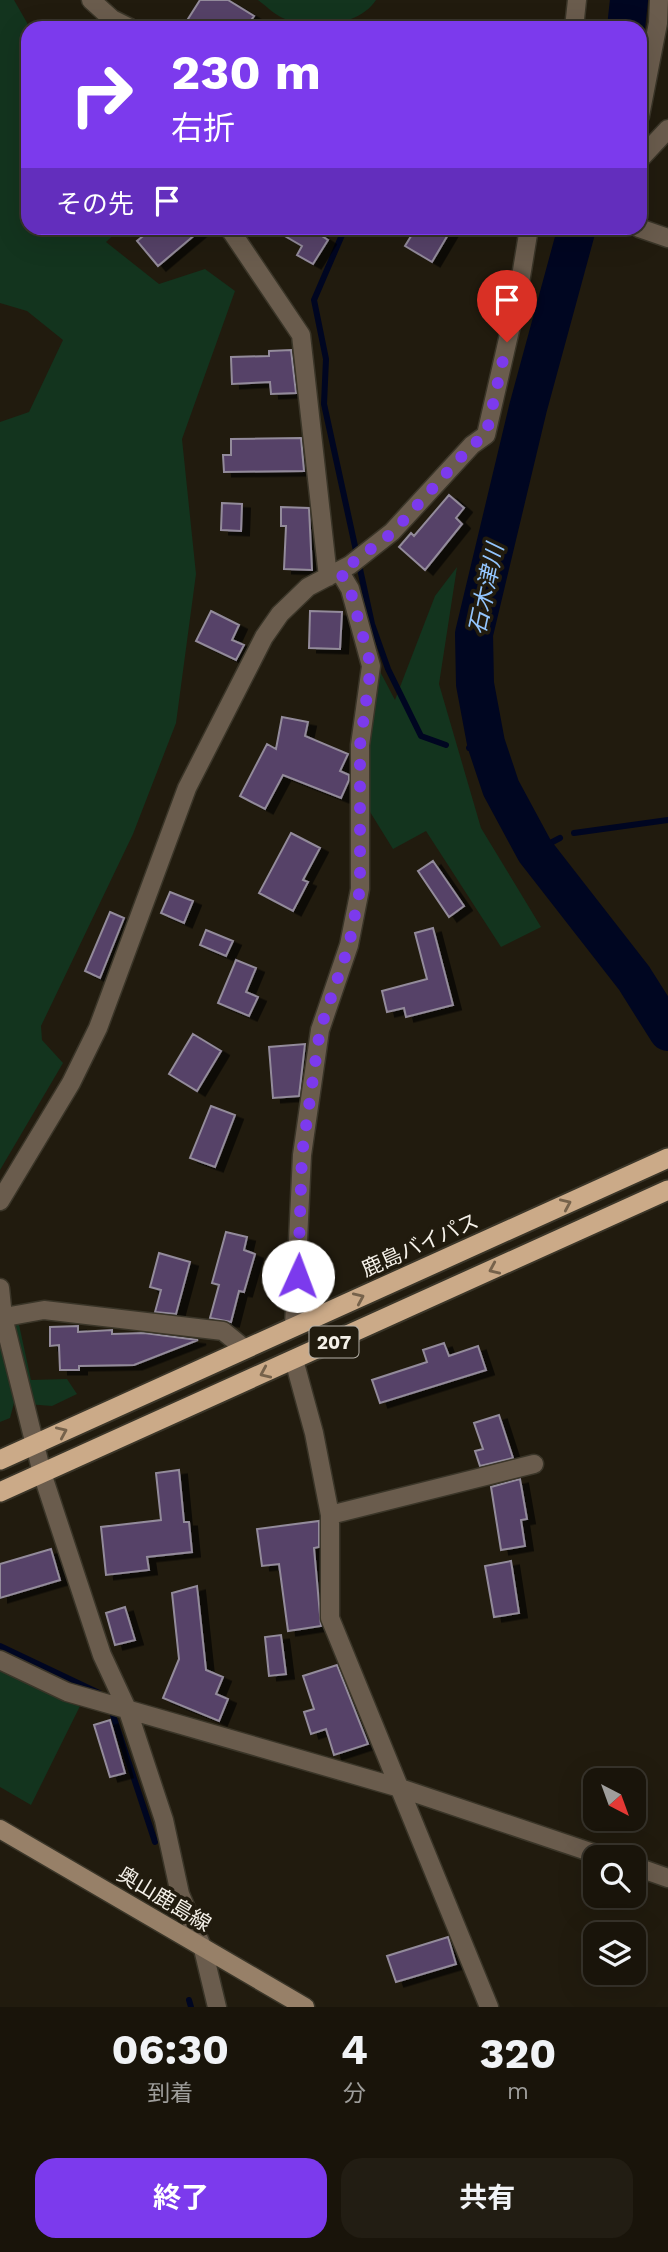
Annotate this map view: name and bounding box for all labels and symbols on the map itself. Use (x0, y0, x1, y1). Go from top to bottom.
pin (477, 270, 537, 342)
water label: 石木津川 (464, 538, 510, 637)
one-way arrow (559, 1198, 571, 1212)
street label: 鹿島バイパス (357, 1208, 482, 1282)
position arrow (261, 1239, 335, 1313)
one-way arrow (489, 1261, 502, 1275)
one-way arrow (352, 1292, 364, 1306)
road number: 207 (310, 1326, 358, 1358)
one-way arrow (260, 1365, 272, 1379)
one-way arrow (55, 1426, 68, 1440)
north arrow (583, 1768, 646, 1830)
street label: 奥山鹿島線 (113, 1861, 216, 1936)

